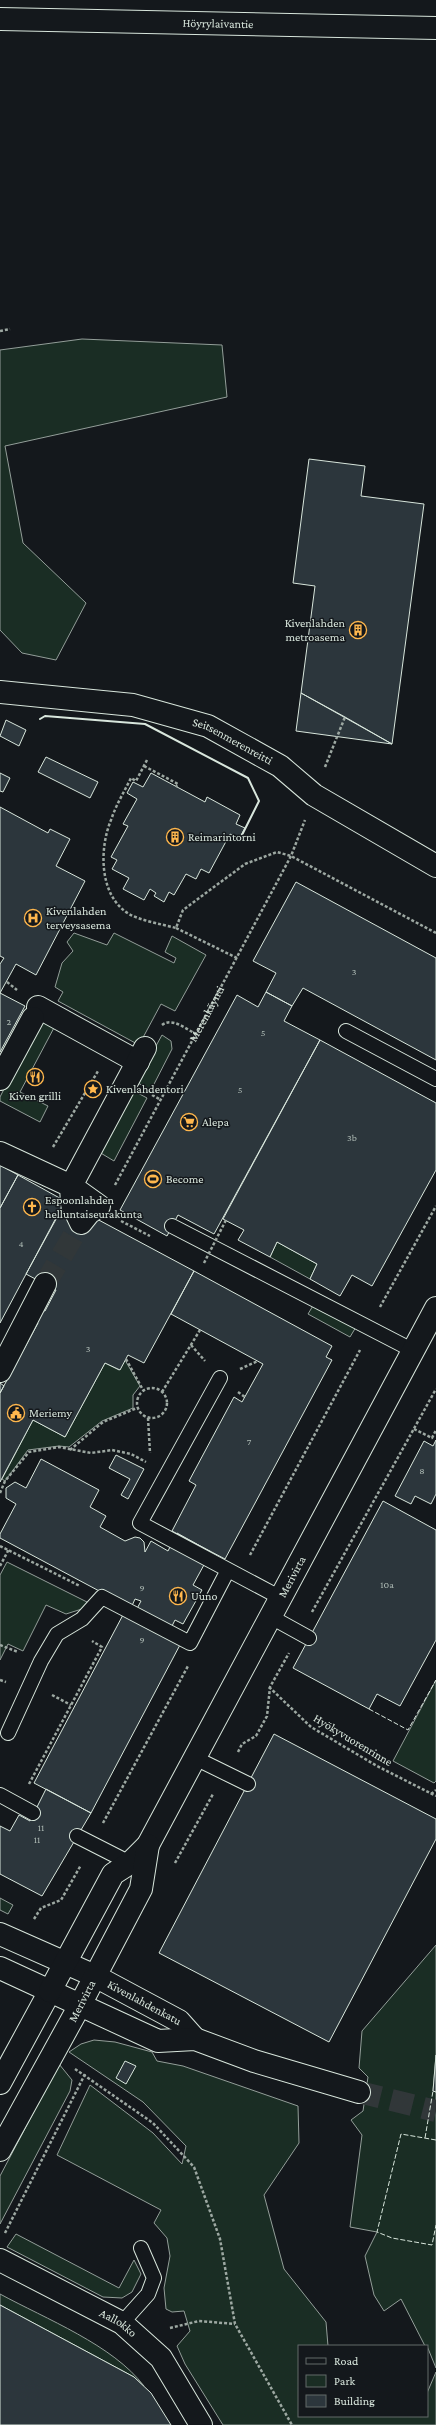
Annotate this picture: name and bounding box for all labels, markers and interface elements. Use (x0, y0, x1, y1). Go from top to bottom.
street label: Höyrylaivantie (182, 16, 254, 31)
place label: Kivenlahden metroasema (285, 616, 346, 644)
building icon: Kivenlahden metroasema (348, 620, 368, 640)
street label: Seitsenmerenreitti (191, 715, 275, 767)
building icon: Reimarintorni (165, 827, 185, 847)
place label: Reimarintorni (188, 830, 256, 844)
place label: Kivenlahden terveysasema (46, 904, 111, 932)
hospital icon: Kivenlahden terveysasema (23, 908, 43, 928)
house number: 3 (352, 966, 357, 977)
street label: Merenkäynti (186, 984, 227, 1044)
house number: 2 (7, 1016, 12, 1027)
house number: 5 (261, 1027, 266, 1038)
restaurant icon: Kiven grilli (25, 1067, 45, 1087)
place icon: Kivenlahdentori (83, 1079, 103, 1099)
place label: Kivenlahdentori (106, 1082, 184, 1096)
house number: 5 (238, 1084, 243, 1095)
place label: Kiven grilli (9, 1089, 61, 1103)
supermarket icon: Alepa (179, 1112, 199, 1132)
place label: Alepa (202, 1115, 230, 1129)
house number: 3b (347, 1132, 357, 1143)
sports icon: Become (143, 1169, 163, 1189)
place label: Become (166, 1172, 204, 1186)
place label: Espoonlahden helluntaiseurakunta (45, 1193, 143, 1221)
church icon: Espoonlahden helluntaiseurakunta (22, 1197, 42, 1217)
house number: 4 (18, 1238, 24, 1249)
house number: 3 (86, 1343, 91, 1354)
public building icon: Meriemy (6, 1403, 26, 1423)
place label: Meriemy (29, 1406, 73, 1420)
house number: 7 (247, 1436, 252, 1447)
house number: 8 (419, 1465, 425, 1476)
street label: Merivirta (275, 1553, 309, 1600)
house number: 10a (380, 1579, 394, 1590)
house number: 9 (139, 1582, 145, 1593)
restaurant icon: Uuno (168, 1586, 188, 1606)
place label: Uuno (191, 1589, 218, 1603)
house number: 9 (139, 1634, 145, 1645)
street label: Hyökyvuorenrinne (311, 1711, 395, 1769)
house number: 11 (38, 1822, 44, 1833)
house number: 11 (34, 1834, 40, 1845)
street label: Merivirta (66, 1977, 99, 2024)
street label: Kivenlahdenkatu (105, 1977, 184, 2028)
street label: Aallokko (97, 2306, 140, 2340)
legend (298, 2345, 428, 2417)
text: Road (334, 2354, 359, 2368)
text: Park (334, 2374, 356, 2388)
text: Building (334, 2394, 375, 2408)

